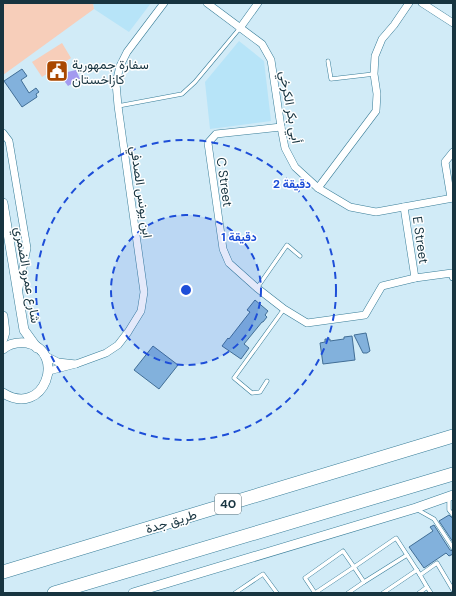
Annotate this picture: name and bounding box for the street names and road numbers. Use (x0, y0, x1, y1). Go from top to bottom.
street label: أبي بكر الكرخي (274, 69, 305, 145)
street label: ابن يونس الصدفي (125, 145, 156, 239)
street label: C Street (213, 156, 236, 208)
street label: E Street (409, 215, 432, 265)
street label: شارع عمرو الضمري (9, 226, 44, 325)
road number: 40 (215, 494, 241, 514)
street label: طريق جدة (143, 506, 199, 537)

